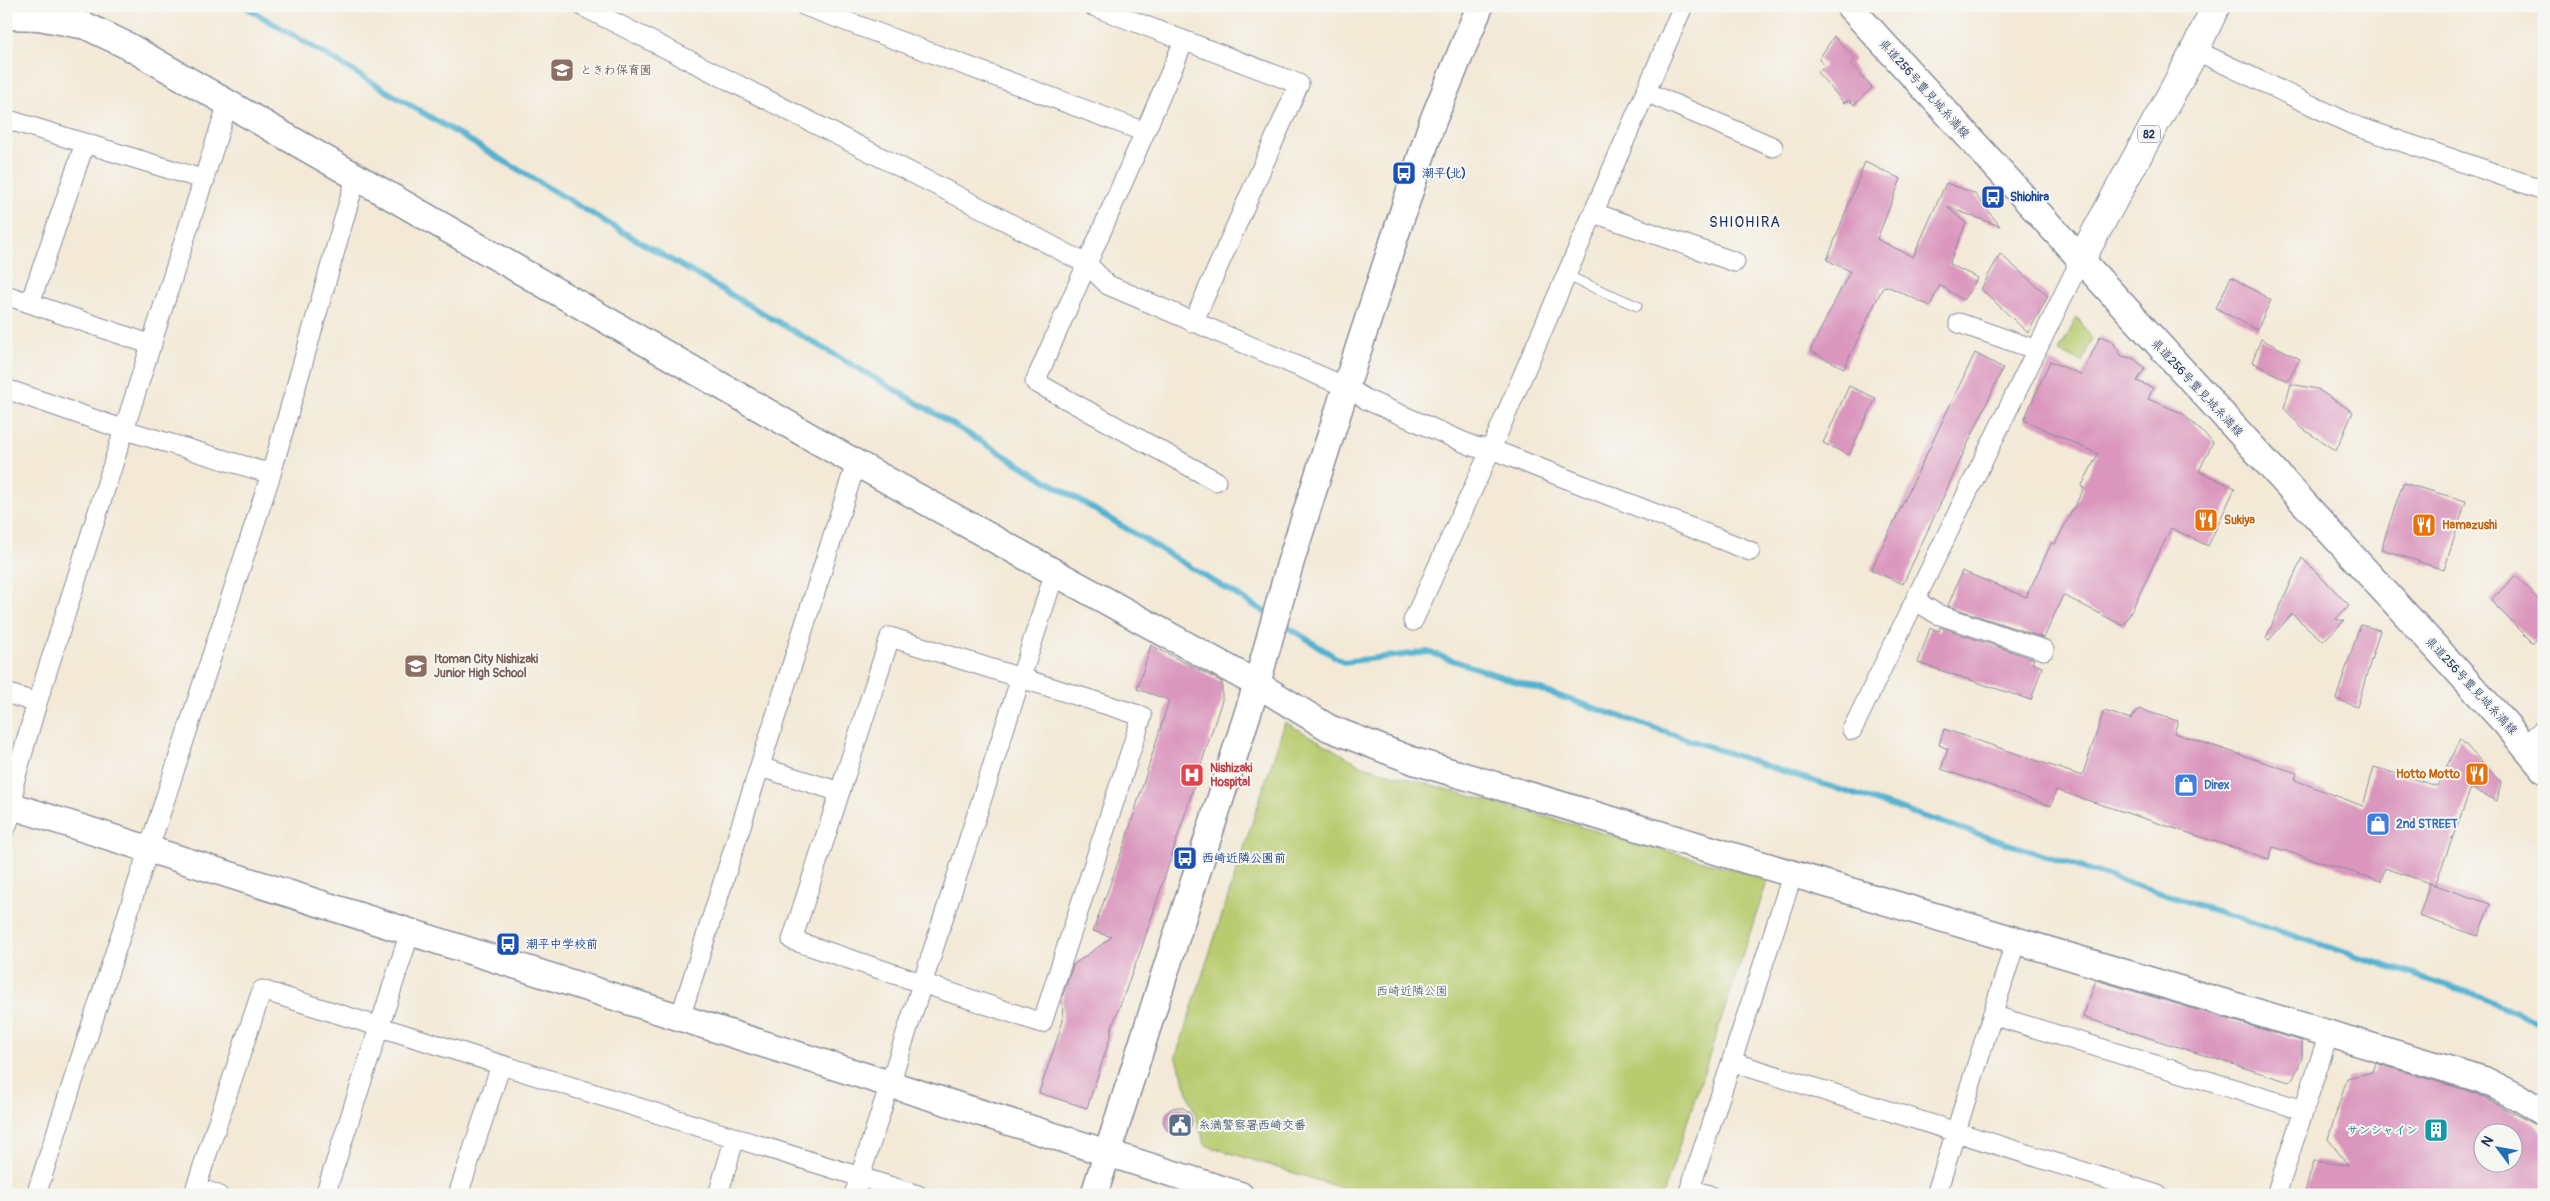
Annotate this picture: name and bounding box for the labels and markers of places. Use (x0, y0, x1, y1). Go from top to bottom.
school or university icon: ときわ保育園 (549, 57, 575, 83)
place label: ときわ保育園 (580, 63, 652, 78)
bus stop icon: 潮平(北) (1391, 160, 1417, 186)
place label: 潮平(北) (1422, 166, 1466, 181)
bus stop icon: Shiohira (1980, 184, 2006, 210)
place label: Shiohira (2010, 190, 2049, 205)
restaurant icon: Sukiya (2193, 507, 2219, 533)
restaurant icon: Hamazushi (2411, 512, 2437, 538)
place label: Sukiya (2224, 513, 2255, 528)
place label: Hamazushi (2442, 518, 2497, 533)
place label: Itoman City Nishizaki Junior High School (434, 652, 538, 681)
school or university icon: Itoman City Nishizaki Junior High School (403, 653, 429, 679)
place label: Nishizaki Hospital (1210, 761, 1252, 790)
restaurant icon: Hotto Motto (2464, 761, 2490, 787)
hospital icon: Nishizaki Hospital (1179, 762, 1205, 788)
place label: Hotto Motto (2396, 767, 2461, 782)
shop icon: Direx (2173, 772, 2199, 798)
place label: Direx (2204, 778, 2230, 793)
shop icon: 2nd STREET (2365, 811, 2391, 837)
place label: 2nd STREET (2396, 817, 2458, 832)
bus stop icon: 西崎近隣公園前 (1172, 845, 1198, 871)
place label: 西崎近隣公園前 (1202, 851, 1286, 866)
bus stop icon: 潮平中学校前 (495, 931, 521, 957)
place label: 潮平中学校前 (526, 937, 598, 952)
public building icon: 糸満警察署西崎交番 (1167, 1112, 1193, 1138)
building icon: サンシャイン (2423, 1117, 2449, 1143)
place label: 糸満警察署西崎交番 (1198, 1118, 1306, 1133)
place label: サンシャイン (2346, 1123, 2418, 1138)

